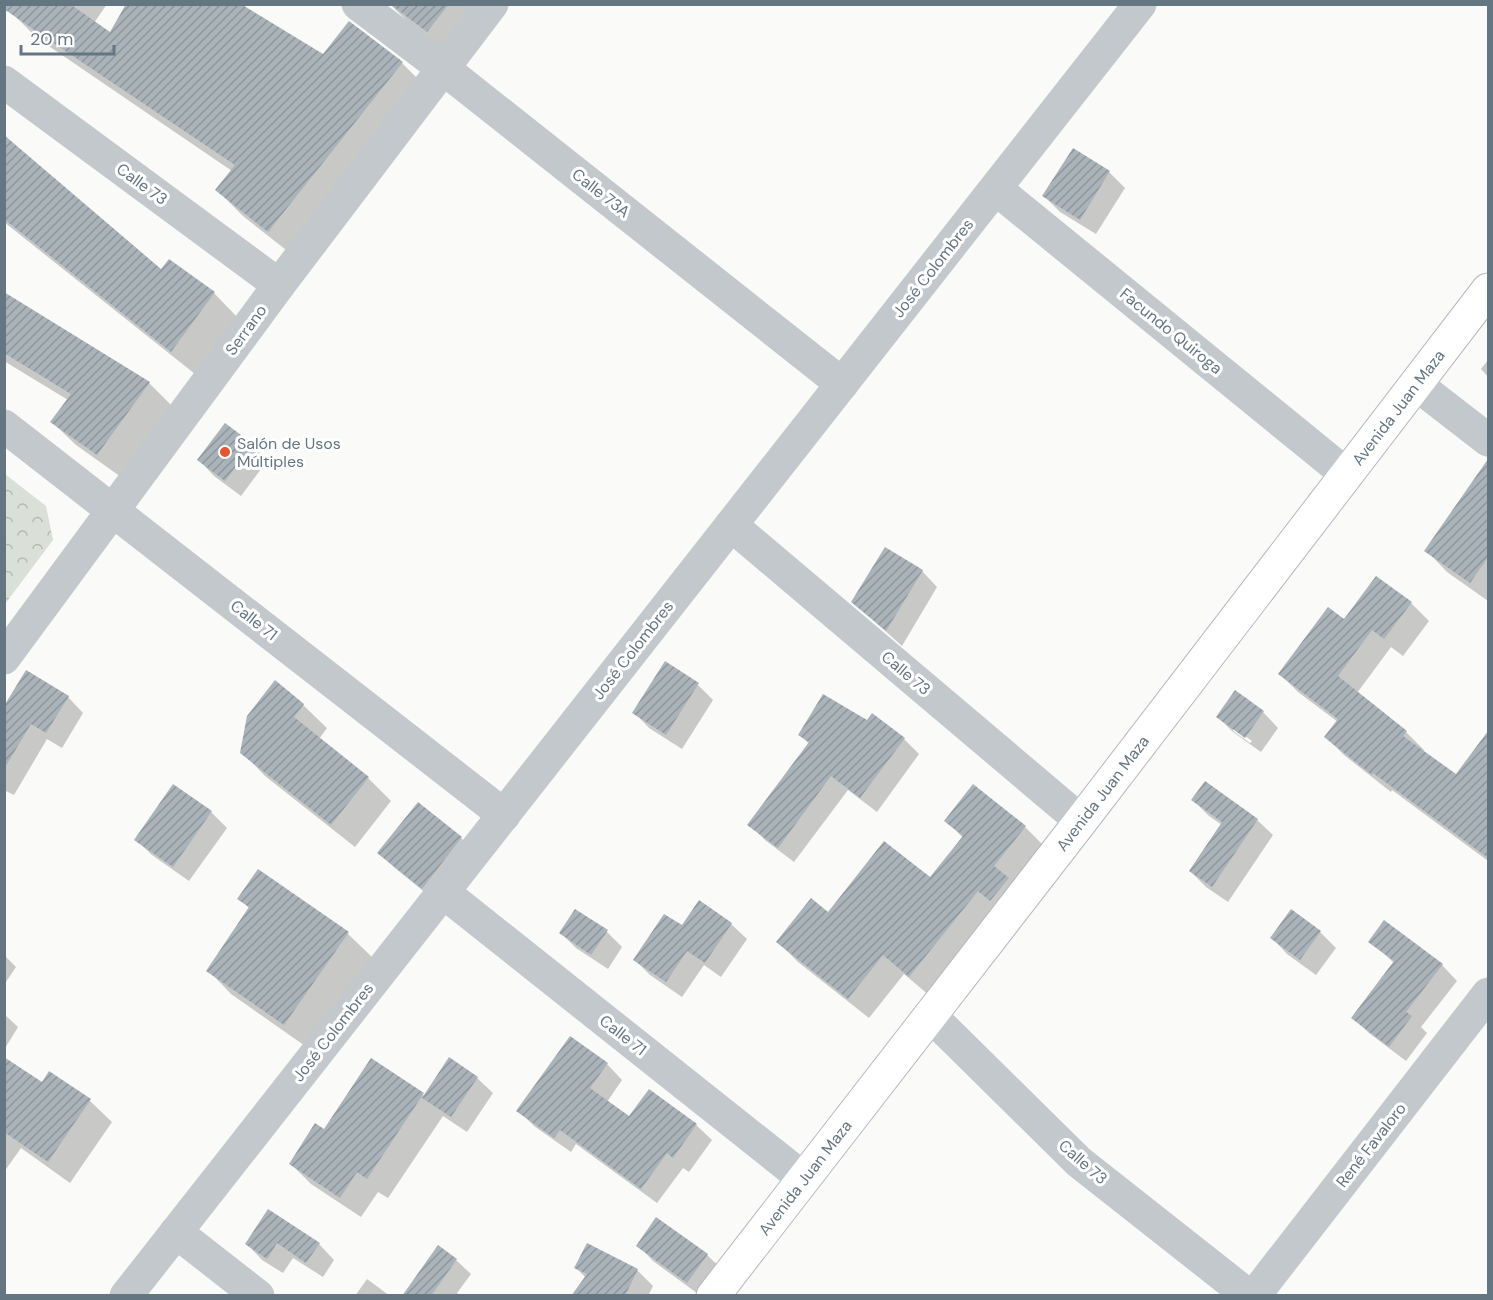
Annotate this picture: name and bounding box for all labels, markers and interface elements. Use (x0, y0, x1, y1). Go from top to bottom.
scale bar (21, 18, 114, 56)
text: 20 m (30, 27, 73, 51)
street label: Calle 73 (112, 158, 172, 210)
street label: Calle 73A (568, 164, 635, 223)
street label: José Colombres (888, 214, 978, 322)
street label: Facundo Quiroga (1116, 283, 1226, 379)
street label: Serrano (221, 301, 271, 359)
street label: Avenida Juan Maza (1347, 345, 1449, 470)
place label: Salón de Usos Múltiples (237, 433, 341, 472)
marker: Salón de Usos Múltiples (218, 445, 232, 459)
street label: Calle 71 (226, 595, 282, 645)
street label: José Colombres (588, 596, 678, 704)
street label: Calle 73 (877, 646, 935, 700)
street label: Avenida Juan Maza (1051, 731, 1153, 855)
street label: José Colombres (288, 978, 378, 1086)
street label: Calle 71 (595, 1010, 651, 1060)
street label: René Favaloro (1331, 1098, 1411, 1192)
street label: Avenida Juan Maza (754, 1115, 856, 1239)
street label: Calle 73 (1054, 1135, 1112, 1189)

